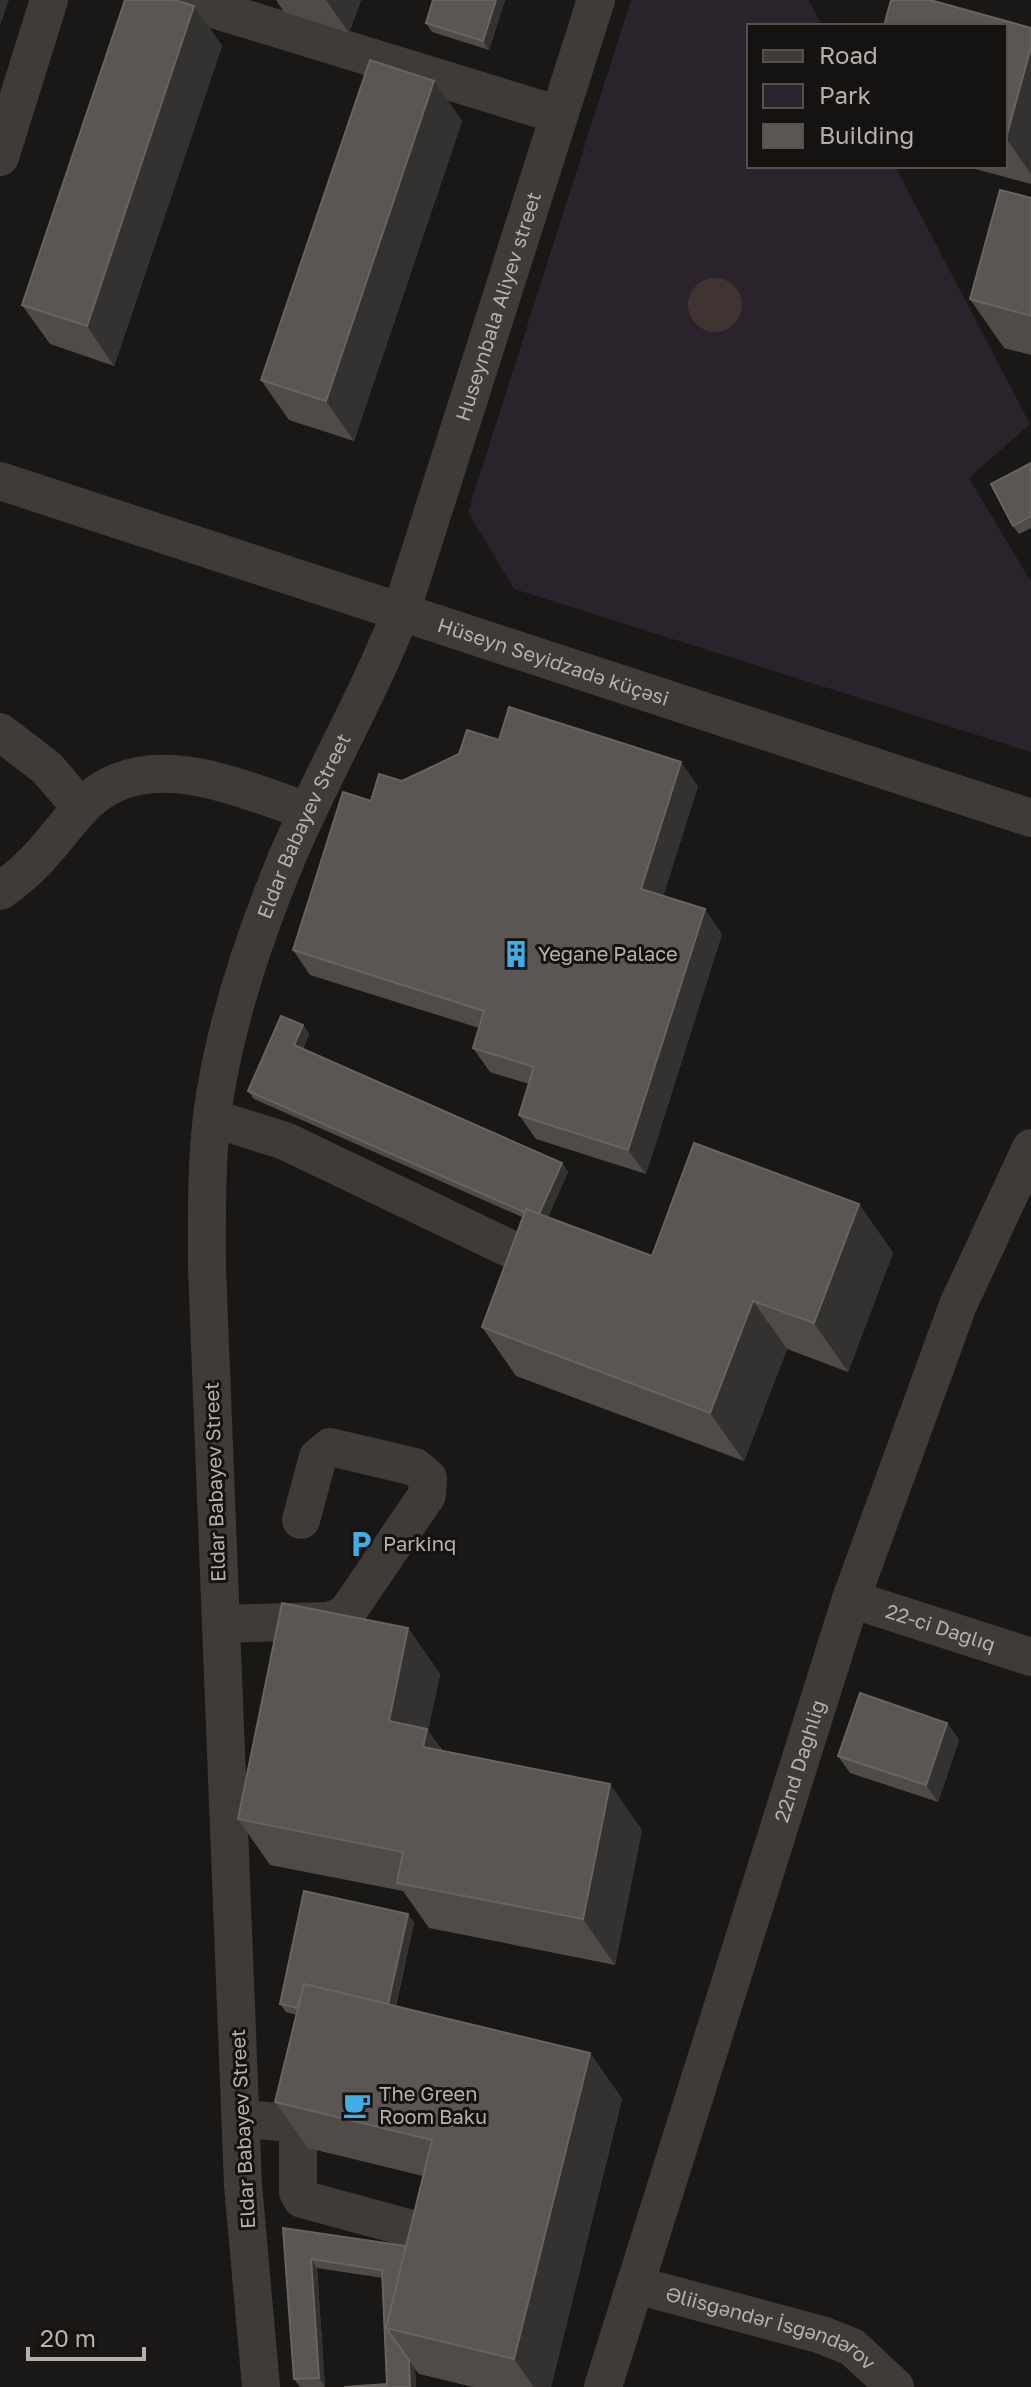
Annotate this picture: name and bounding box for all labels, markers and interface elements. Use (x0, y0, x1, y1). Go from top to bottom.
legend (747, 24, 1007, 168)
text: Road (819, 40, 878, 69)
text: Park (819, 80, 871, 109)
text: Building (819, 120, 914, 149)
street label: Huseynbala Aliyev street (450, 188, 545, 424)
street label: Hüseyn Seyidzadə küçəsi (435, 612, 672, 710)
street label: Eldar Babayev Street (251, 729, 355, 922)
building icon: Yegane Palace (501, 939, 531, 969)
place label: Yegane Palace (538, 941, 678, 965)
street label: Eldar Babayev Street (199, 1382, 229, 1582)
parking icon: Parkinq (346, 1529, 376, 1559)
place label: Parkinq (383, 1531, 456, 1555)
street label: 22-ci Dağlıq (883, 1598, 999, 1656)
street label: 22nd Daghlig (768, 1697, 829, 1825)
street label: Eldar Babayev Street (225, 2029, 259, 2230)
place label: The Green Room Baku (379, 2081, 487, 2128)
cafe icon: The Green Room Baku (342, 2090, 372, 2120)
street label: Əliisgəndər İsgəndərov (663, 2281, 881, 2374)
scale bar (28, 2311, 144, 2361)
text: 20 m (40, 2323, 96, 2352)

